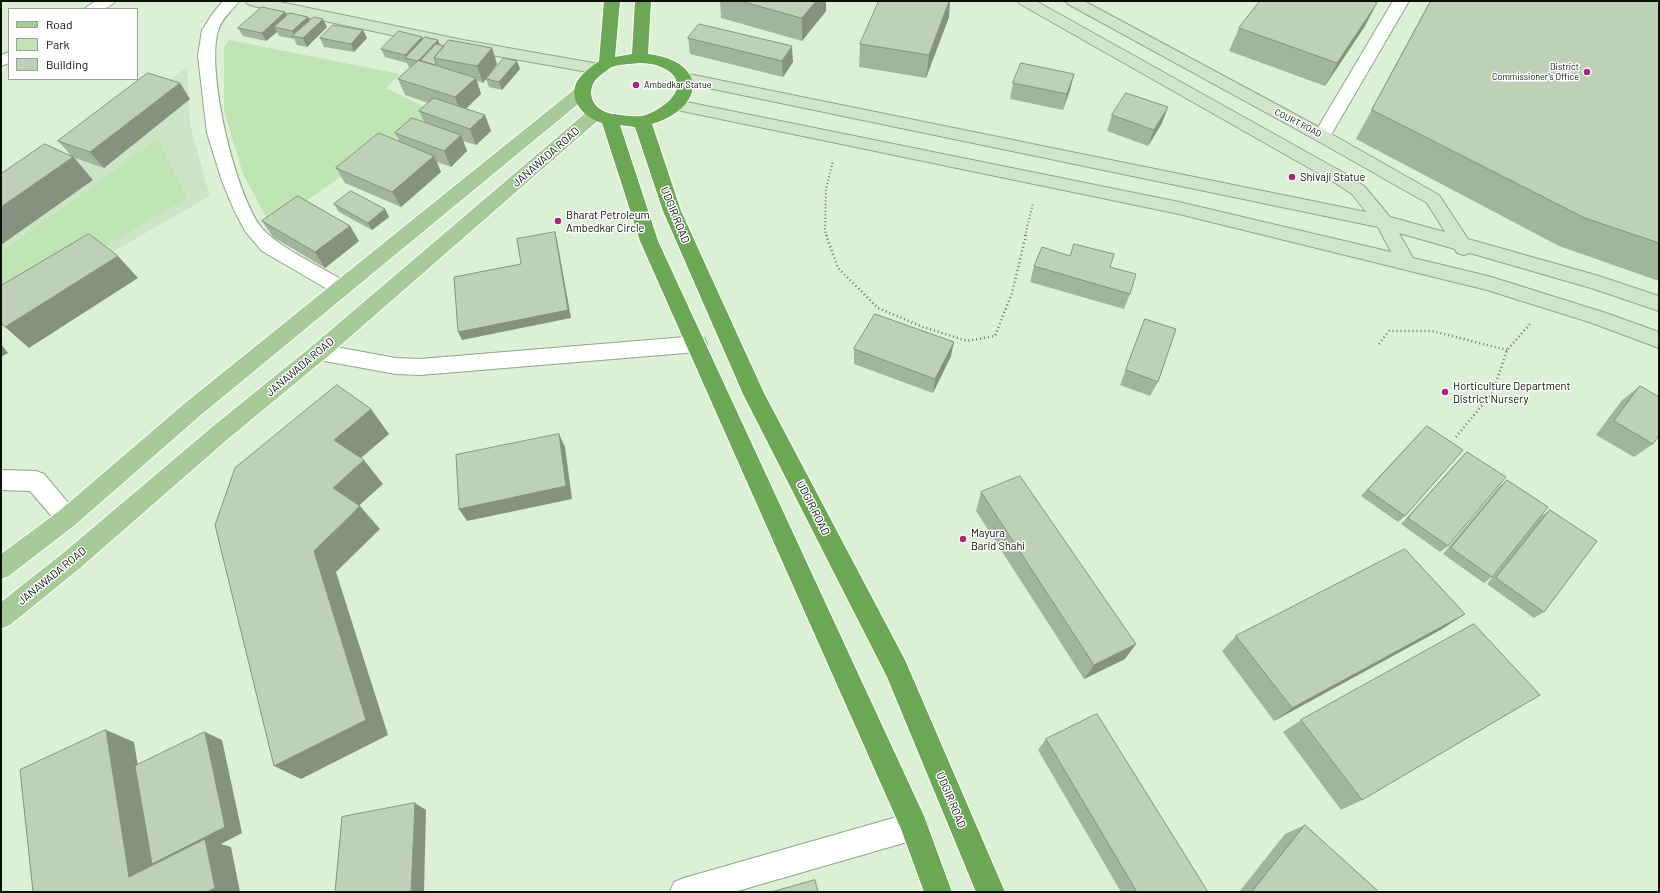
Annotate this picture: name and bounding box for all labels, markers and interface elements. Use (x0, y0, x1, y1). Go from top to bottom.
legend (8, 8, 138, 80)
text: Road (46, 17, 73, 31)
text: Park (46, 37, 70, 51)
text: Building (46, 57, 88, 71)
place label: District Commissioner's Office (1492, 62, 1579, 83)
marker: District Commissioner's Office (1582, 67, 1592, 77)
marker: Ambedkar Statue (631, 80, 641, 90)
place label: Ambedkar Statue (644, 80, 712, 90)
street label: COURT ROAD (1273, 107, 1323, 139)
street label: JANAWADA ROAD (510, 124, 582, 190)
place label: Shivaji Statue (1300, 170, 1365, 184)
marker: Shivaji Statue (1287, 172, 1297, 182)
street label: UDGIR ROAD (658, 185, 692, 245)
place label: Bharat Petroleum Ambedkar Circle (566, 208, 650, 234)
marker: Bharat Petroleum Ambedkar Circle (553, 216, 563, 226)
street label: JANAWADA ROAD (263, 335, 337, 399)
place label: Horticulture Department District Nursery (1453, 379, 1571, 405)
marker: Horticulture Department District Nursery (1440, 387, 1450, 397)
street label: UDGIR ROAD (794, 479, 832, 537)
place label: Mayura Barid Shahi (971, 526, 1025, 552)
marker: Mayura Barid Shahi (958, 534, 968, 544)
street label: JANAWADA ROAD (15, 544, 89, 608)
street label: UDGIR ROAD (933, 770, 969, 830)

